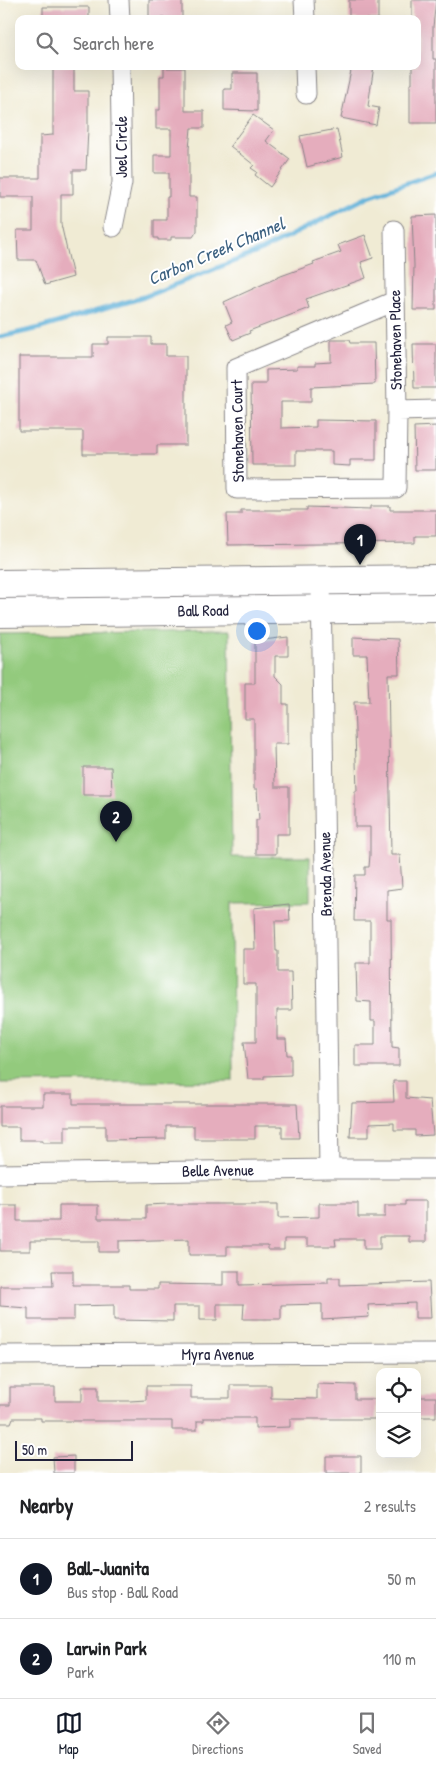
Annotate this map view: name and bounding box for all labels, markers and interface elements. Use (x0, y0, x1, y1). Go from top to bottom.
search box (15, 15, 421, 70)
icon: search (33, 29, 61, 57)
text: Search here (73, 30, 154, 56)
street label: Joel Circle (110, 115, 132, 178)
water label: Carbon Creek Channel (144, 210, 289, 291)
street label: Stonehaven Place (383, 289, 407, 390)
street label: Stonehaven Court (225, 379, 249, 483)
pin: 1 (344, 524, 376, 565)
street label: Ball Road (177, 599, 229, 621)
your location (244, 618, 270, 644)
pin: 2 (100, 801, 132, 842)
street label: Brenda Avenue (313, 831, 337, 917)
street label: Belle Avenue (182, 1158, 255, 1182)
street label: Myra Avenue (182, 1343, 255, 1365)
map controls (376, 1368, 421, 1458)
button: locate (376, 1368, 421, 1413)
button: layers (376, 1413, 421, 1458)
scale bar (15, 1438, 132, 1461)
text: 50 m (22, 1440, 47, 1459)
text: Nearby (20, 1491, 73, 1520)
text: 2 results (364, 1495, 416, 1517)
text: Ball-Juanita (67, 1555, 149, 1581)
text: 1 (33, 1568, 39, 1590)
text: 50 m (388, 1568, 416, 1590)
text: Bus stop · Ball Road (67, 1581, 178, 1603)
text: Larwin Park (67, 1635, 147, 1661)
text: 2 (32, 1648, 40, 1670)
text: 110 m (383, 1648, 416, 1670)
text: Park (67, 1661, 94, 1683)
tab: Map (55, 1709, 83, 1758)
tab: Directions (192, 1709, 243, 1758)
tab: Saved (353, 1709, 381, 1758)

